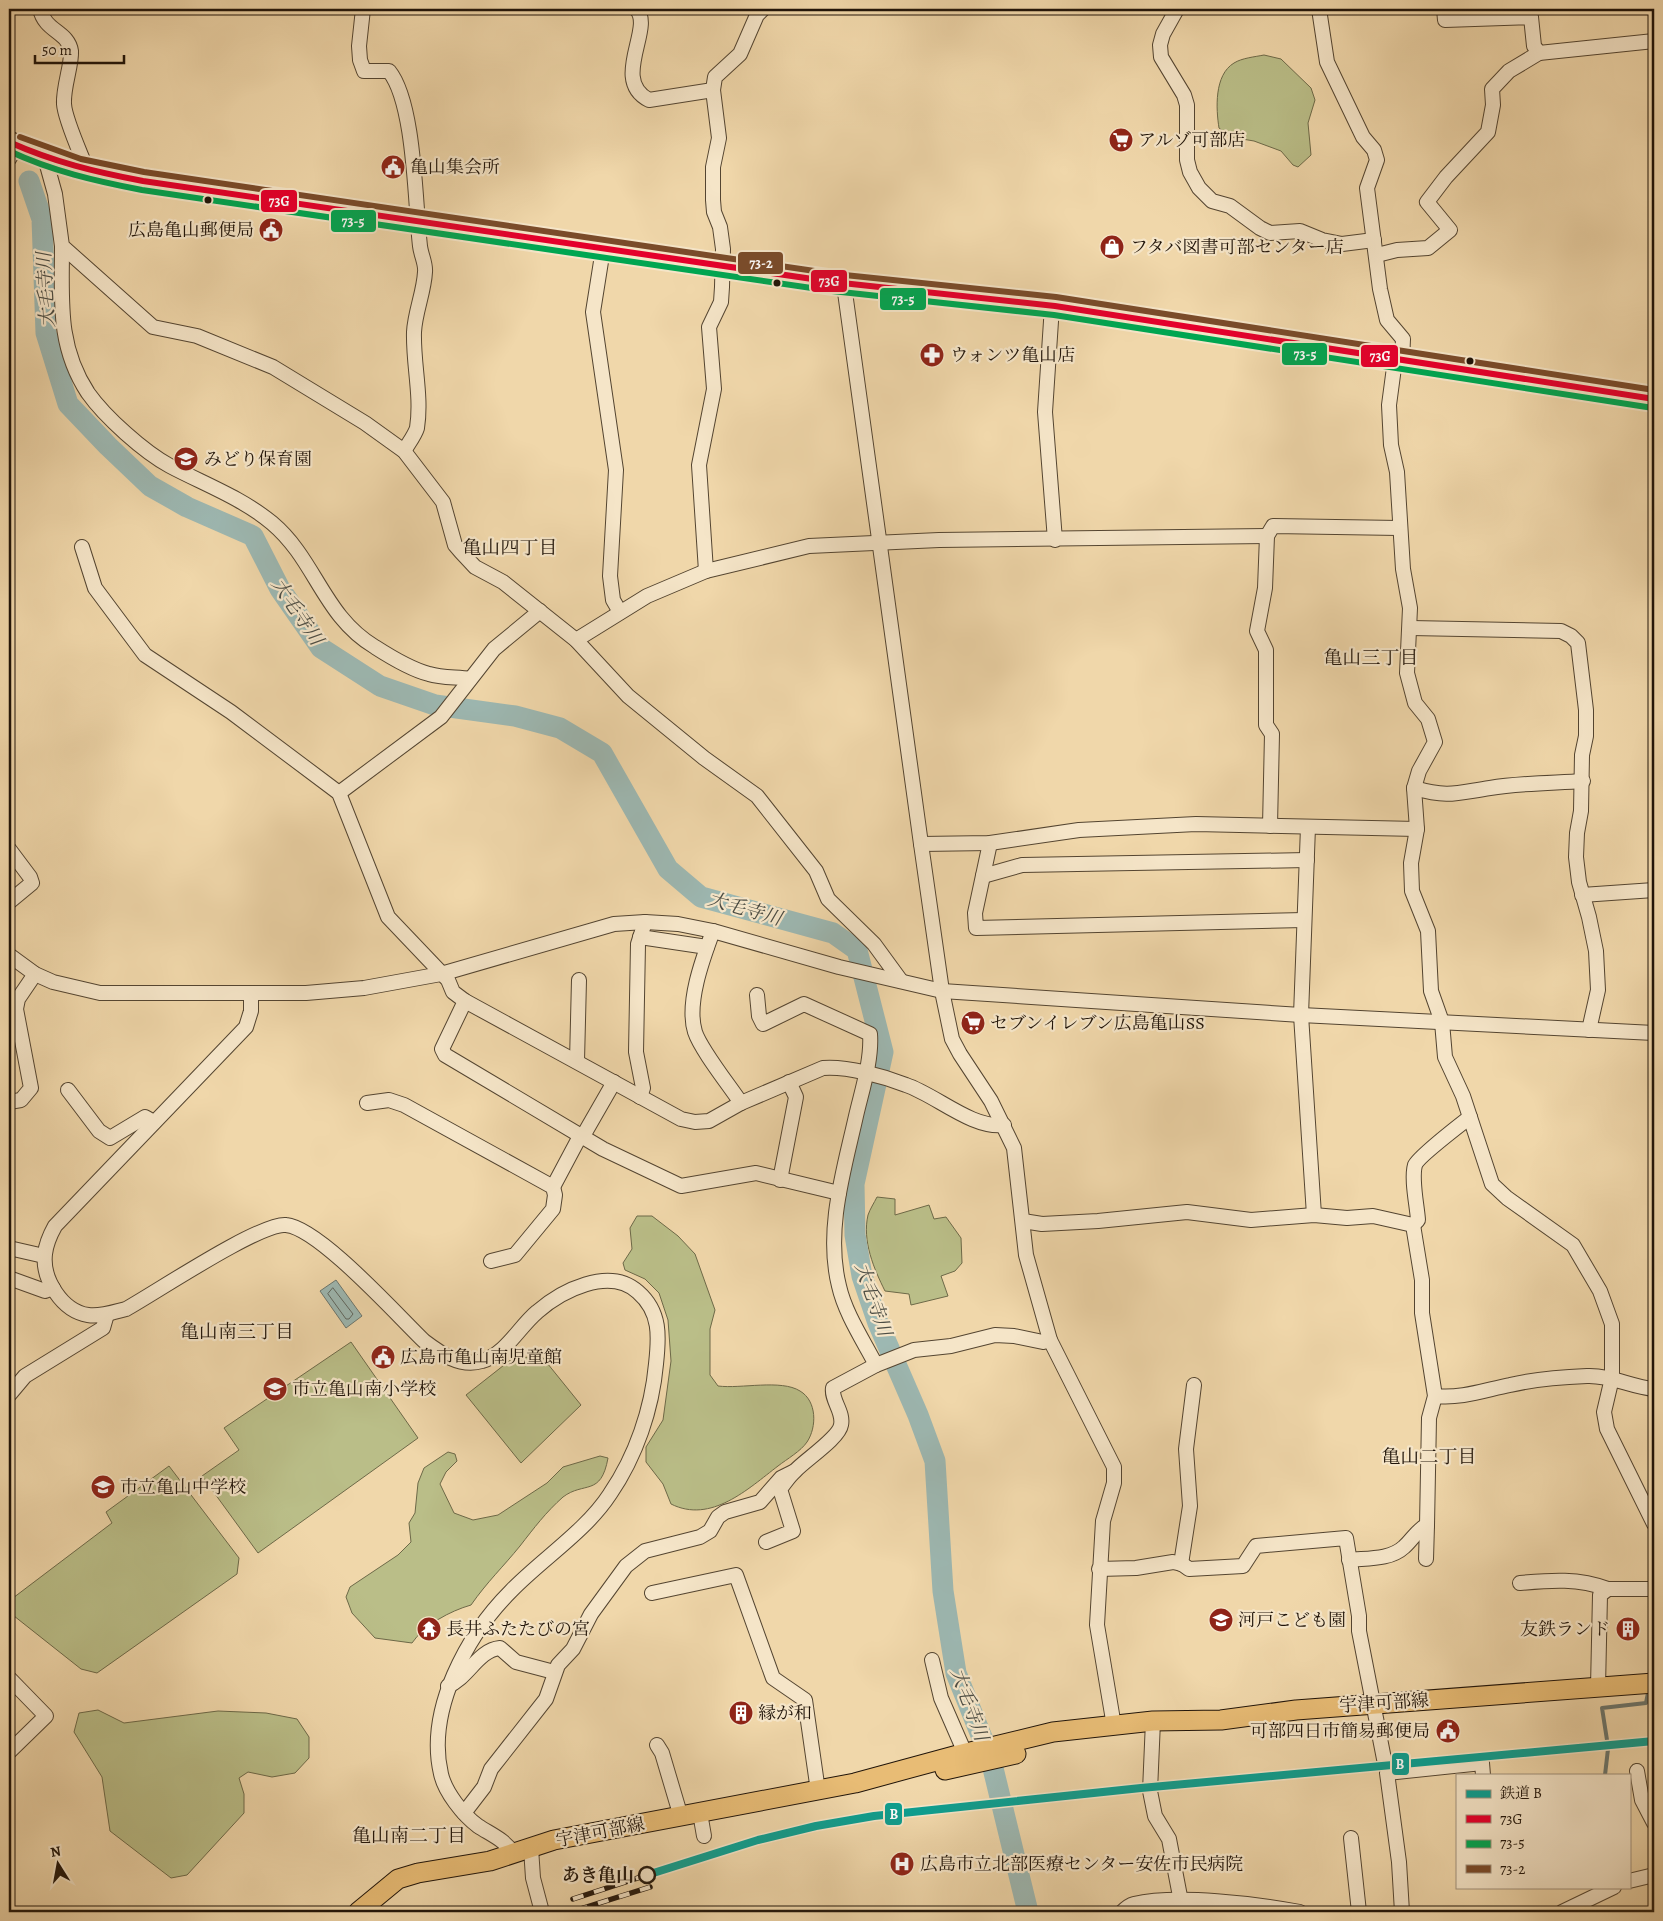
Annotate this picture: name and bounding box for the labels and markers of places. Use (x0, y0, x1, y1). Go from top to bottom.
supermarket icon: アルゾ可部店 (1108, 127, 1134, 153)
place label: アルゾ可部店 (1138, 128, 1245, 152)
public building icon: 亀山集会所 (380, 154, 406, 180)
place label: 亀山集会所 (410, 155, 500, 179)
unlabelled marker (203, 195, 213, 205)
public building icon: 広島亀山郵便局 (258, 217, 284, 243)
place label: 広島亀山郵便局 (128, 218, 254, 242)
shop icon: フタバ図書可部センター店 (1099, 234, 1125, 260)
place label: フタバ図書可部センター店 (1130, 235, 1344, 259)
unlabelled marker (772, 278, 782, 288)
pharmacy icon: ウォンツ亀山店 (919, 342, 945, 368)
place label: ウォンツ亀山店 (950, 343, 1075, 367)
unlabelled marker (1465, 356, 1475, 366)
school or university icon: みどり保育園 (173, 446, 199, 472)
place label: みどり保育園 (204, 447, 312, 471)
supermarket icon: セブンイレブン広島亀山SS (960, 1010, 986, 1036)
place label: セブンイレブン広島亀山SS (990, 1011, 1205, 1035)
public building icon: 広島市亀山南児童館 (370, 1344, 396, 1370)
place label: 広島市亀山南児童館 (400, 1345, 562, 1369)
school or university icon: 市立亀山南小学校 (262, 1376, 288, 1402)
place label: 市立亀山南小学校 (292, 1377, 436, 1401)
school or university icon: 市立亀山中学校 (90, 1474, 116, 1500)
place label: 市立亀山中学校 (120, 1475, 246, 1499)
school or university icon: 河戸こども園 (1208, 1607, 1234, 1633)
place label: 河戸こども園 (1238, 1608, 1346, 1632)
temple icon: 長井ふたたびの宮 (416, 1616, 442, 1642)
building icon: 友鉄ランド (1615, 1616, 1641, 1642)
place label: 長井ふたたびの宮 (446, 1617, 590, 1641)
place label: 友鉄ランド (1520, 1617, 1610, 1641)
building icon: 縁が和 (728, 1700, 754, 1726)
place label: 縁が和 (758, 1701, 812, 1725)
public building icon: 可部四日市簡易郵便局 (1435, 1718, 1461, 1744)
place label: 可部四日市簡易郵便局 (1250, 1719, 1430, 1743)
hospital icon: 広島市立北部医療センター安佐市民病院 (889, 1851, 915, 1877)
place label: 広島市立北部医療センター安佐市民病院 (920, 1852, 1243, 1876)
place label: あき亀山 (562, 1863, 634, 1887)
marker: あき亀山 (638, 1866, 656, 1884)

